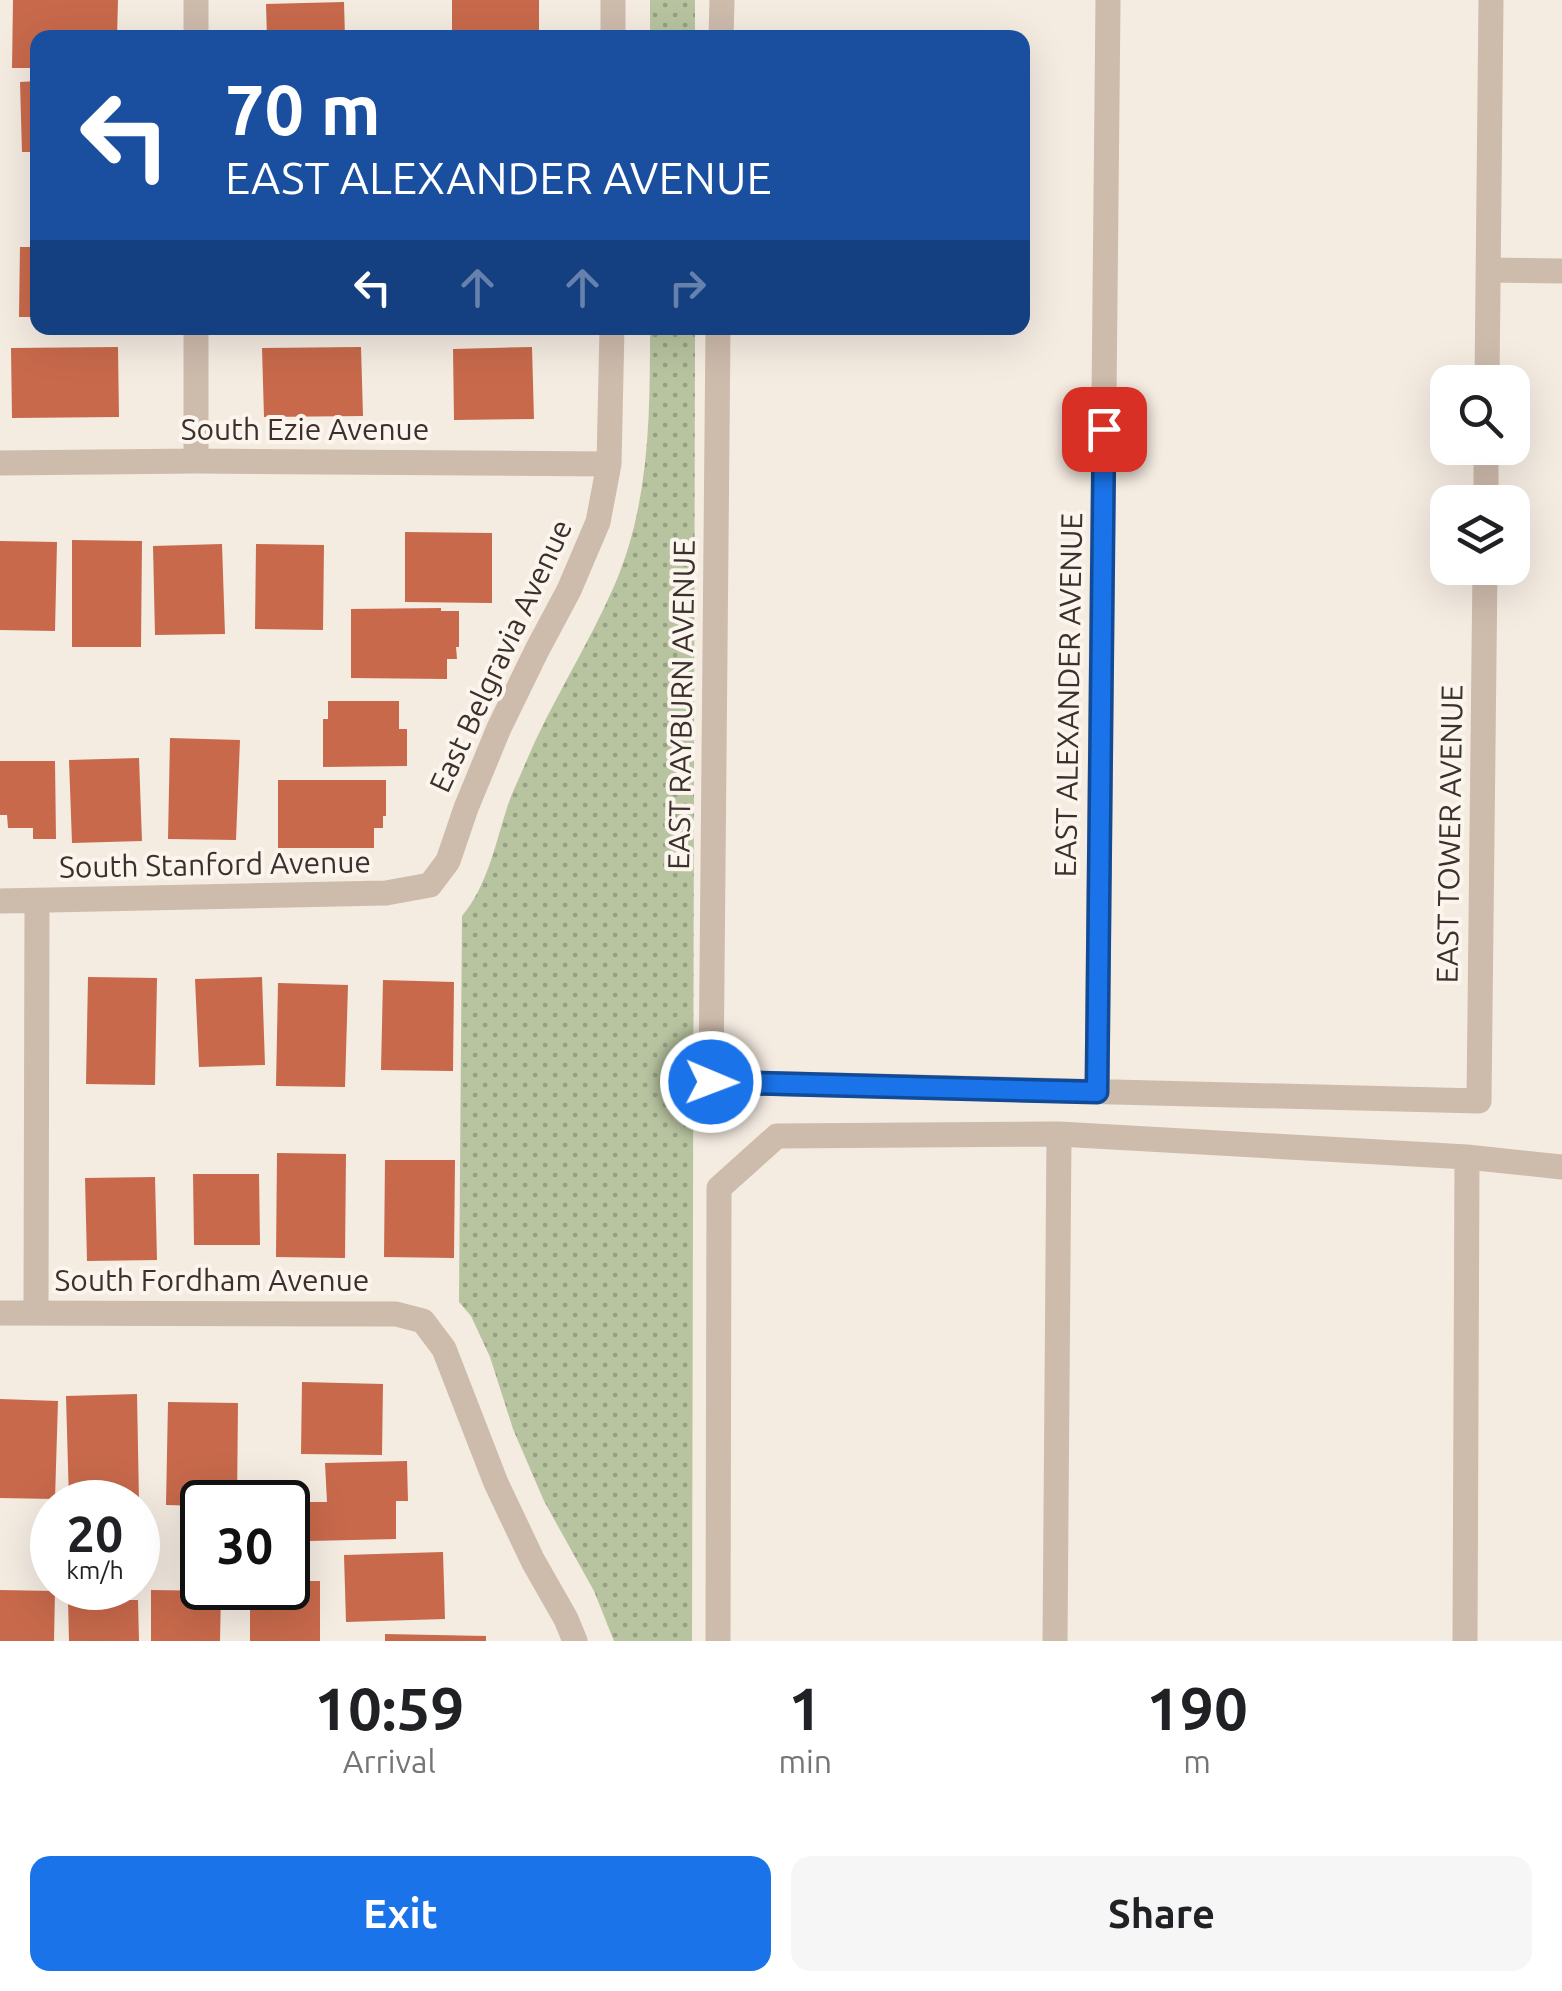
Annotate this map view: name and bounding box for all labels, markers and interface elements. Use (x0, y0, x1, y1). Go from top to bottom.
icon: left (60, 70, 190, 200)
text: 70 m (225, 70, 381, 148)
text: EAST ALEXANDER AVENUE (225, 152, 772, 203)
icon: left (345, 260, 400, 315)
icon: ahead (450, 260, 505, 315)
icon: ahead (555, 260, 610, 315)
icon: right (660, 260, 715, 315)
map controls (1430, 365, 1530, 585)
button: search (1430, 365, 1530, 465)
pin (1062, 387, 1147, 472)
icon: arrive (1077, 402, 1132, 457)
street label: South Ezie Avenue (181, 412, 429, 446)
button: layers (1430, 485, 1530, 585)
street label: EAST ALEXANDER AVENUE (1048, 512, 1088, 878)
street label: East Belgravia Avenue (422, 514, 578, 797)
street label: EAST RAYBURN AVENUE (661, 540, 701, 870)
street label: EAST TOWER AVENUE (1429, 684, 1469, 984)
street label: South Stanford Avenue (59, 844, 371, 884)
position arrow (659, 1030, 763, 1134)
street label: South Fordham Avenue (55, 1263, 369, 1297)
speed limit sign: 30 (180, 1480, 310, 1610)
text: 20 (67, 1505, 123, 1561)
text: km/h (66, 1556, 124, 1584)
text: 10:59 (314, 1674, 464, 1741)
text: 1 (788, 1674, 822, 1741)
text: 190 (1146, 1674, 1248, 1741)
text: Arrival (343, 1743, 436, 1779)
text: min (778, 1743, 832, 1779)
text: m (1183, 1743, 1211, 1779)
button: Exit (30, 1856, 771, 1971)
button: Share (791, 1856, 1532, 1971)

